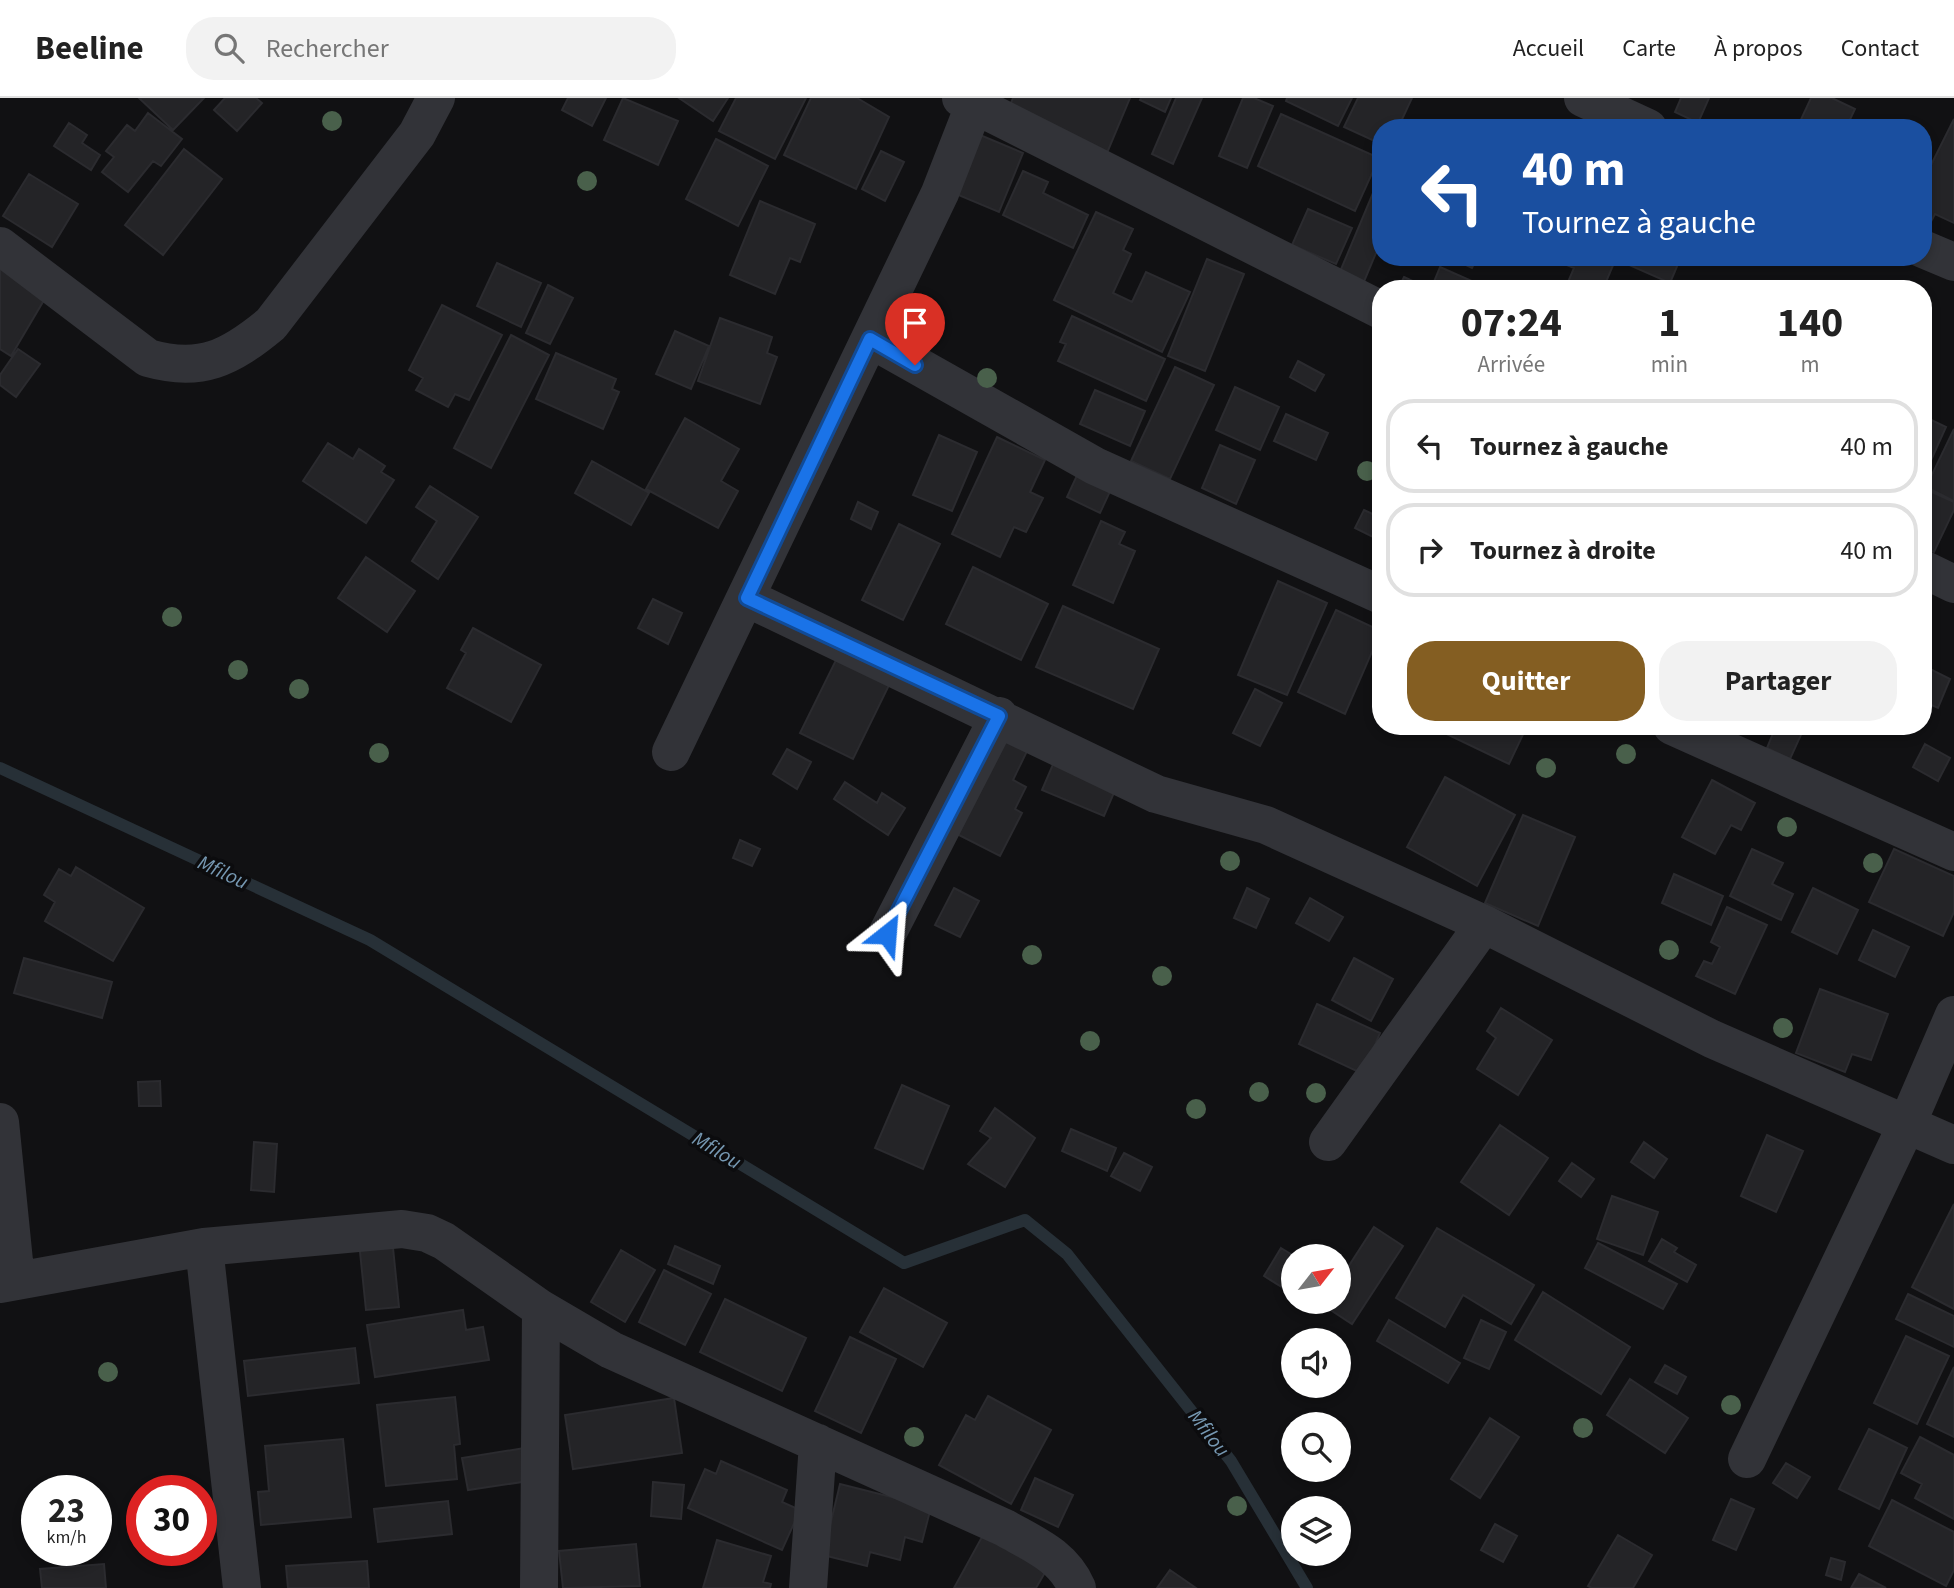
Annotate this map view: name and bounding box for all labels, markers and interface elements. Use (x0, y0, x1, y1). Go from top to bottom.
search box (186, 17, 676, 80)
text: Beeline (35, 25, 144, 72)
icon: search (210, 29, 248, 67)
text: Rechercher (266, 30, 389, 67)
text: Accueil (1513, 31, 1584, 66)
text: Carte (1622, 31, 1676, 66)
text: À propos (1714, 31, 1803, 66)
text: Contact (1841, 31, 1919, 66)
text: 40 m (1522, 135, 1626, 205)
icon: left (1407, 147, 1498, 238)
text: Tournez à gauche (1522, 200, 1756, 246)
pin (885, 293, 945, 365)
text: 07:24 (1461, 293, 1562, 353)
text: 1 (1658, 293, 1680, 353)
text: 140 (1777, 293, 1843, 353)
icon: arrive (896, 304, 934, 342)
text: Arrivée (1478, 348, 1545, 381)
text: min (1651, 348, 1688, 381)
text: m (1800, 348, 1820, 381)
icon: left (1411, 427, 1449, 465)
text: Tournez à gauche (1470, 428, 1669, 465)
text: 40 m (1840, 428, 1893, 465)
icon: right (1411, 531, 1449, 569)
text: Tournez à droite (1470, 532, 1656, 569)
text: 40 m (1840, 532, 1893, 569)
button: Quitter (1407, 641, 1645, 721)
button: Partager (1659, 641, 1897, 721)
water label: Mfilou (193, 847, 253, 897)
position arrow (850, 897, 924, 971)
water label: Mfilou (687, 1124, 747, 1176)
north arrow (1281, 1244, 1351, 1314)
map controls (1281, 1244, 1351, 1566)
button: sound (1281, 1328, 1351, 1398)
water label: Mfilou (1181, 1403, 1237, 1463)
button: search (1281, 1412, 1351, 1482)
speed limit sign: 30 (126, 1475, 217, 1566)
text: 23 (48, 1486, 85, 1536)
button: layers (1281, 1496, 1351, 1566)
text: km/h (47, 1525, 86, 1550)

